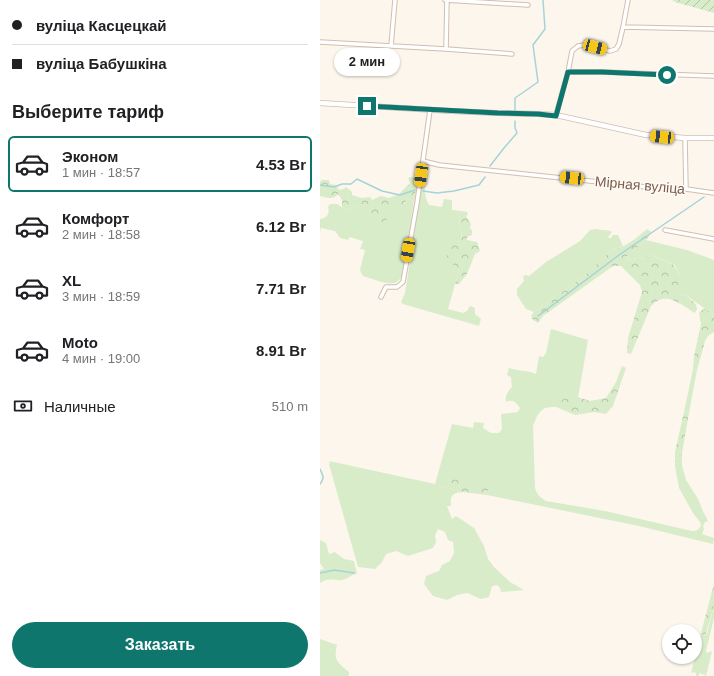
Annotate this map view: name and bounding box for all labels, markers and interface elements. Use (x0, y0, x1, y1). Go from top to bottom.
text: вуліца Касцецкай (36, 17, 166, 34)
car (582, 38, 608, 56)
callout: 2 мин (334, 48, 400, 76)
text: 2 мин (349, 54, 385, 69)
text: вуліца Бабушкіна (36, 55, 167, 72)
route start (658, 66, 676, 84)
route end (358, 97, 376, 115)
text: Выберите тариф (12, 102, 164, 122)
car (649, 130, 675, 144)
icon: car (14, 146, 50, 182)
text: Эконом (62, 148, 118, 165)
text: 4.53 Br (256, 156, 306, 173)
car (413, 162, 429, 188)
text: 1 мин · 18:57 (62, 165, 140, 180)
car (559, 171, 585, 185)
street label: Мірная вуліца (594, 173, 686, 197)
icon: car (14, 208, 50, 244)
text: Комфорт (62, 210, 129, 227)
text: 6.12 Br (256, 218, 306, 235)
text: 2 мин · 18:58 (62, 227, 140, 242)
car (400, 237, 416, 263)
icon: car (14, 270, 50, 306)
text: XL (62, 272, 81, 289)
text: 7.71 Br (256, 280, 306, 297)
text: 3 мин · 18:59 (62, 289, 140, 304)
icon: car (14, 332, 50, 368)
text: Moto (62, 334, 98, 351)
text: 8.91 Br (256, 342, 306, 359)
text: 4 мин · 19:00 (62, 351, 140, 366)
icon: cash (12, 395, 34, 417)
text: Наличные (44, 398, 116, 415)
text: 510 m (272, 399, 308, 414)
button: Заказать (12, 622, 308, 668)
map controls (662, 624, 702, 664)
button: locate (662, 624, 702, 664)

